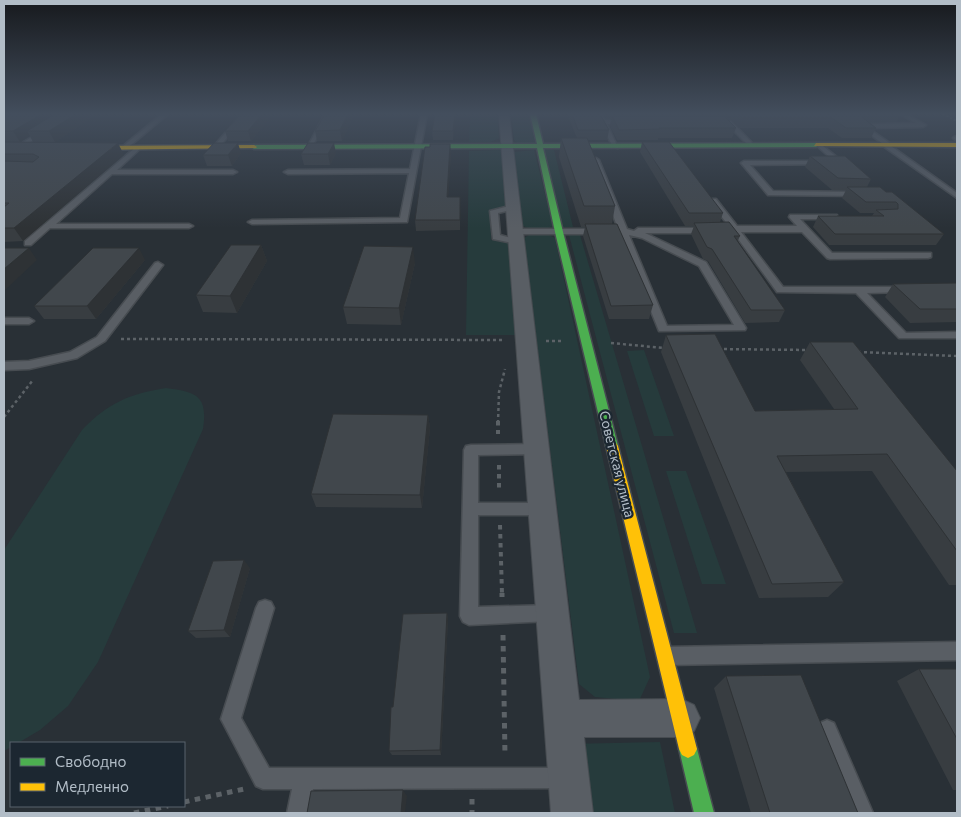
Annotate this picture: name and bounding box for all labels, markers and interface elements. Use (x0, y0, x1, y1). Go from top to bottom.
street label: Советская улица (596, 409, 639, 519)
legend (10, 742, 185, 807)
text: Свободно (55, 752, 126, 770)
text: Медленно (55, 777, 129, 795)

